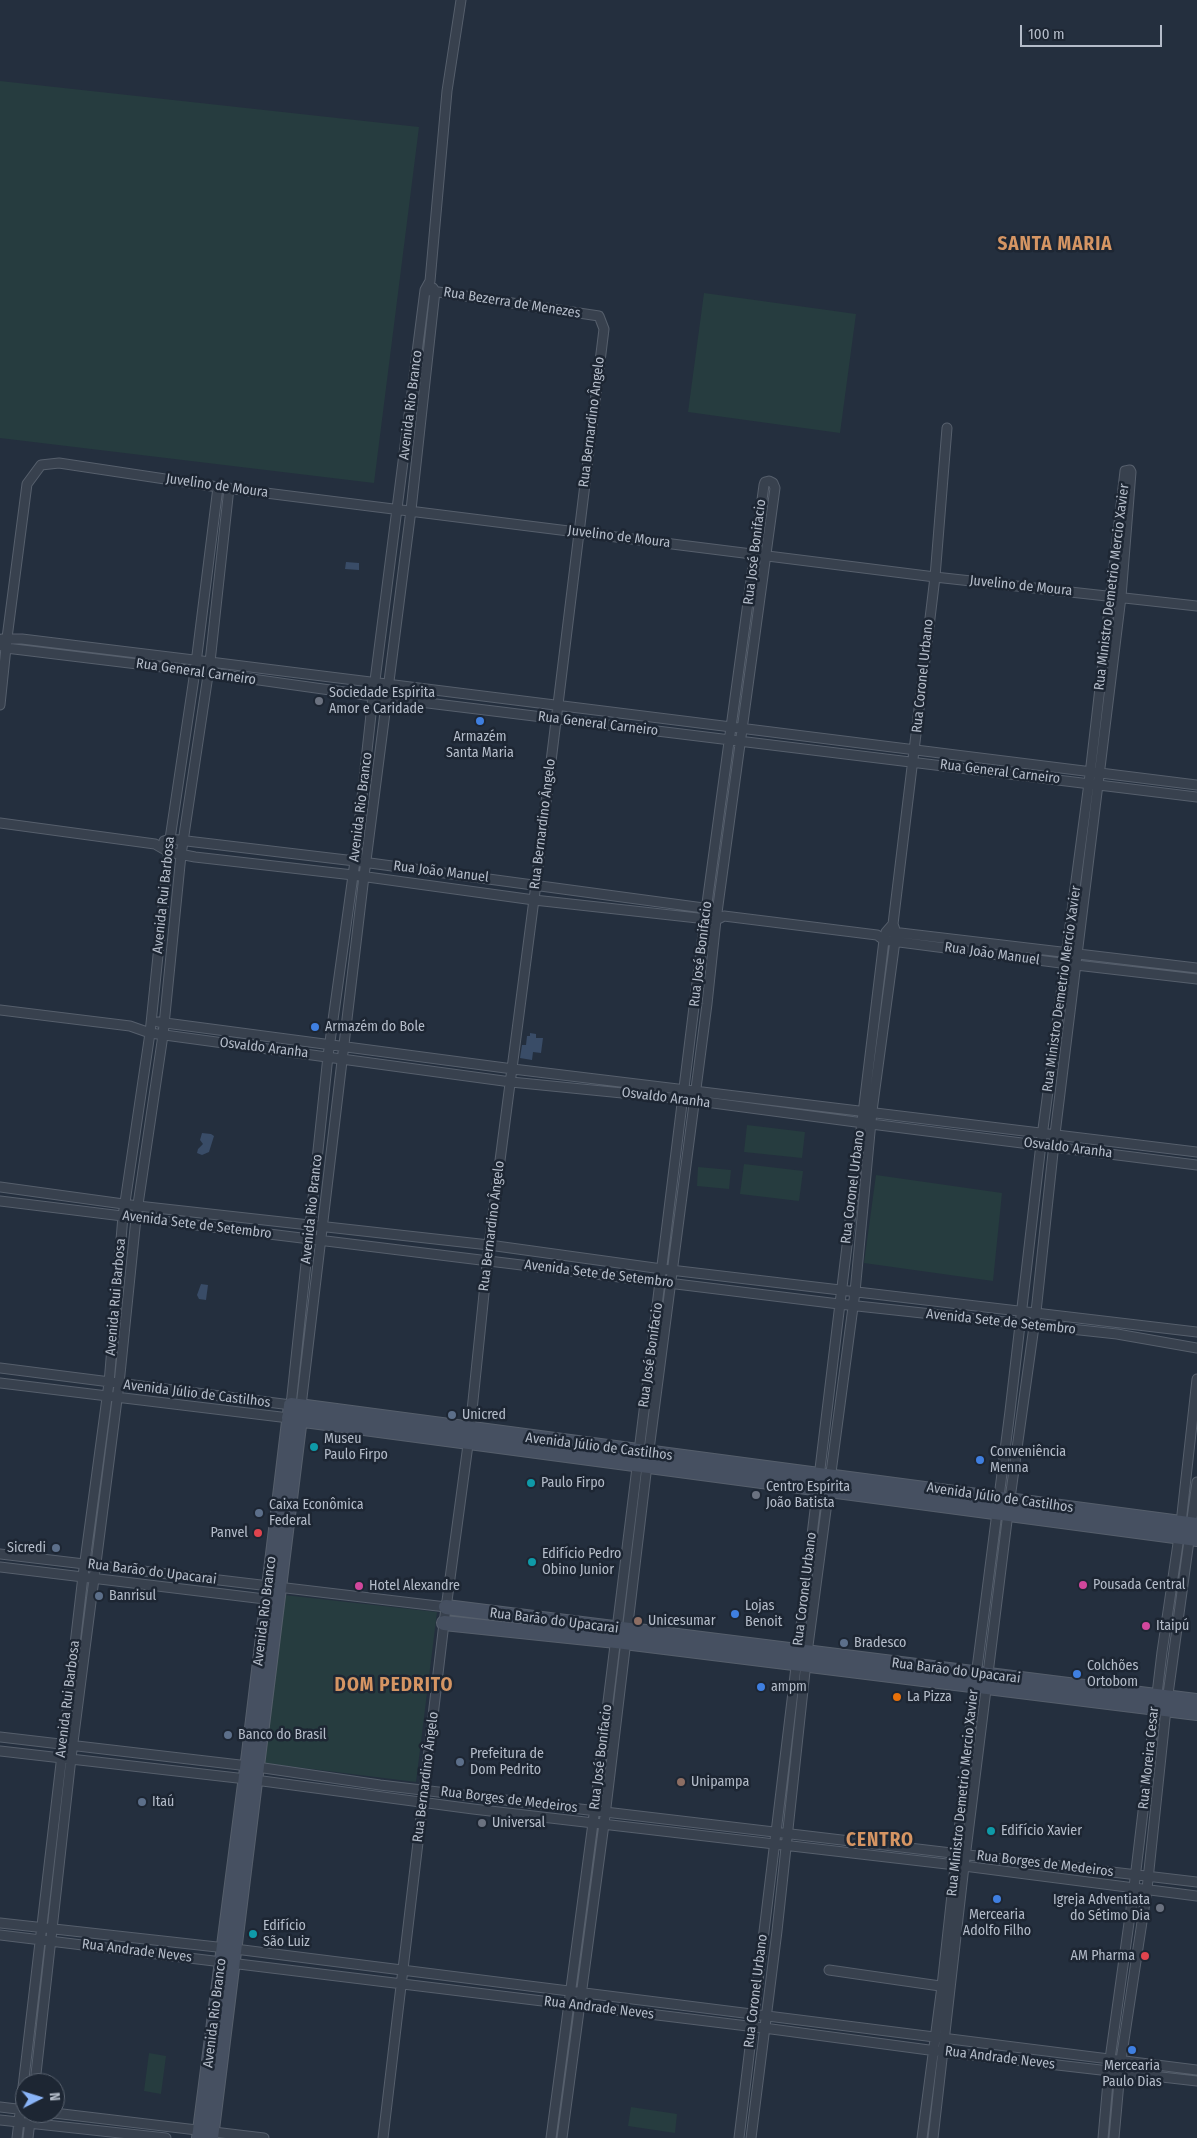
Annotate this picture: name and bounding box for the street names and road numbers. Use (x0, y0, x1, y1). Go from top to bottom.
street label: Rua Bezerra de Menezes (442, 284, 582, 322)
street label: Avenida Rio Branco (396, 349, 426, 461)
street label: Rua Bernardino Ângelo (576, 356, 608, 488)
street label: Juvelino de Moura (165, 471, 269, 501)
street label: Rua Ministro Demetrio Mercio Xavier (1091, 483, 1133, 691)
street label: Rua José Bonifacio (740, 498, 770, 606)
street label: Juvelino de Moura (567, 522, 671, 552)
street label: Juvelino de Moura (969, 572, 1073, 600)
street label: Rua Coronel Urbano (909, 618, 937, 734)
street label: Rua General Carneiro (135, 655, 257, 689)
street label: Rua General Carneiro (537, 708, 659, 740)
street label: Avenida Rio Branco (346, 751, 376, 863)
street label: Rua General Carneiro (939, 756, 1061, 788)
street label: Rua Bernardino Ângelo (527, 758, 559, 890)
street label: Avenida Rui Barbosa (149, 836, 179, 954)
street label: Rua João Manuel (392, 858, 490, 886)
street label: Rua Ministro Demetrio Mercio Xavier (1039, 885, 1085, 1093)
street label: Rua José Bonifacio (686, 900, 716, 1008)
street label: Rua João Manuel (943, 939, 1041, 969)
street label: Osvaldo Aranha (219, 1034, 309, 1062)
street label: Osvaldo Aranha (621, 1084, 711, 1112)
street label: Rua Coronel Urbano (838, 1129, 868, 1245)
street label: Osvaldo Aranha (1023, 1134, 1113, 1162)
street label: Avenida Rio Branco (298, 1153, 326, 1265)
street label: Rua Bernardino Ângelo (476, 1160, 508, 1292)
street label: Avenida Sete de Setembro (121, 1207, 273, 1243)
street label: Avenida Rui Barbosa (103, 1238, 129, 1356)
street label: Avenida Sete de Setembro (523, 1256, 675, 1292)
street label: Rua José Bonifacio (635, 1301, 667, 1409)
street label: Avenida Sete de Setembro (925, 1306, 1077, 1338)
street label: Avenida Júlio de Castilhos (123, 1377, 271, 1411)
street label: Avenida Júlio de Castilhos (525, 1430, 673, 1464)
street label: Avenida Júlio de Castilhos (926, 1479, 1074, 1517)
street label: Rua Coronel Urbano (790, 1531, 820, 1647)
street label: Avenida Rio Branco (250, 1555, 280, 1667)
street label: Rua Barão do Upacarai (87, 1556, 217, 1588)
street label: Rua Barão do Upacarai (489, 1605, 619, 1637)
street label: Avenida Rui Barbosa (52, 1640, 84, 1758)
street label: Rua Barão do Upacarai (891, 1655, 1021, 1687)
street label: Rua Ministro Demetrio Mercio Xavier (944, 1689, 982, 1897)
street label: Rua José Bonifacio (586, 1703, 616, 1811)
street label: Rua Moreira Cesar (1135, 1706, 1163, 1810)
street label: Rua Bernardino Ângelo (410, 1711, 442, 1843)
street label: Rua Borges de Medeiros (440, 1783, 578, 1817)
street label: Rua Borges de Medeiros (976, 1847, 1114, 1881)
street label: Rua Coronel Urbano (741, 1933, 771, 2049)
street label: Rua Andrade Neves (81, 1936, 193, 1966)
street label: Avenida Rio Branco (200, 1957, 230, 2069)
street label: Rua Andrade Neves (543, 1993, 655, 2023)
street label: Rua Andrade Neves (944, 2043, 1056, 2073)

